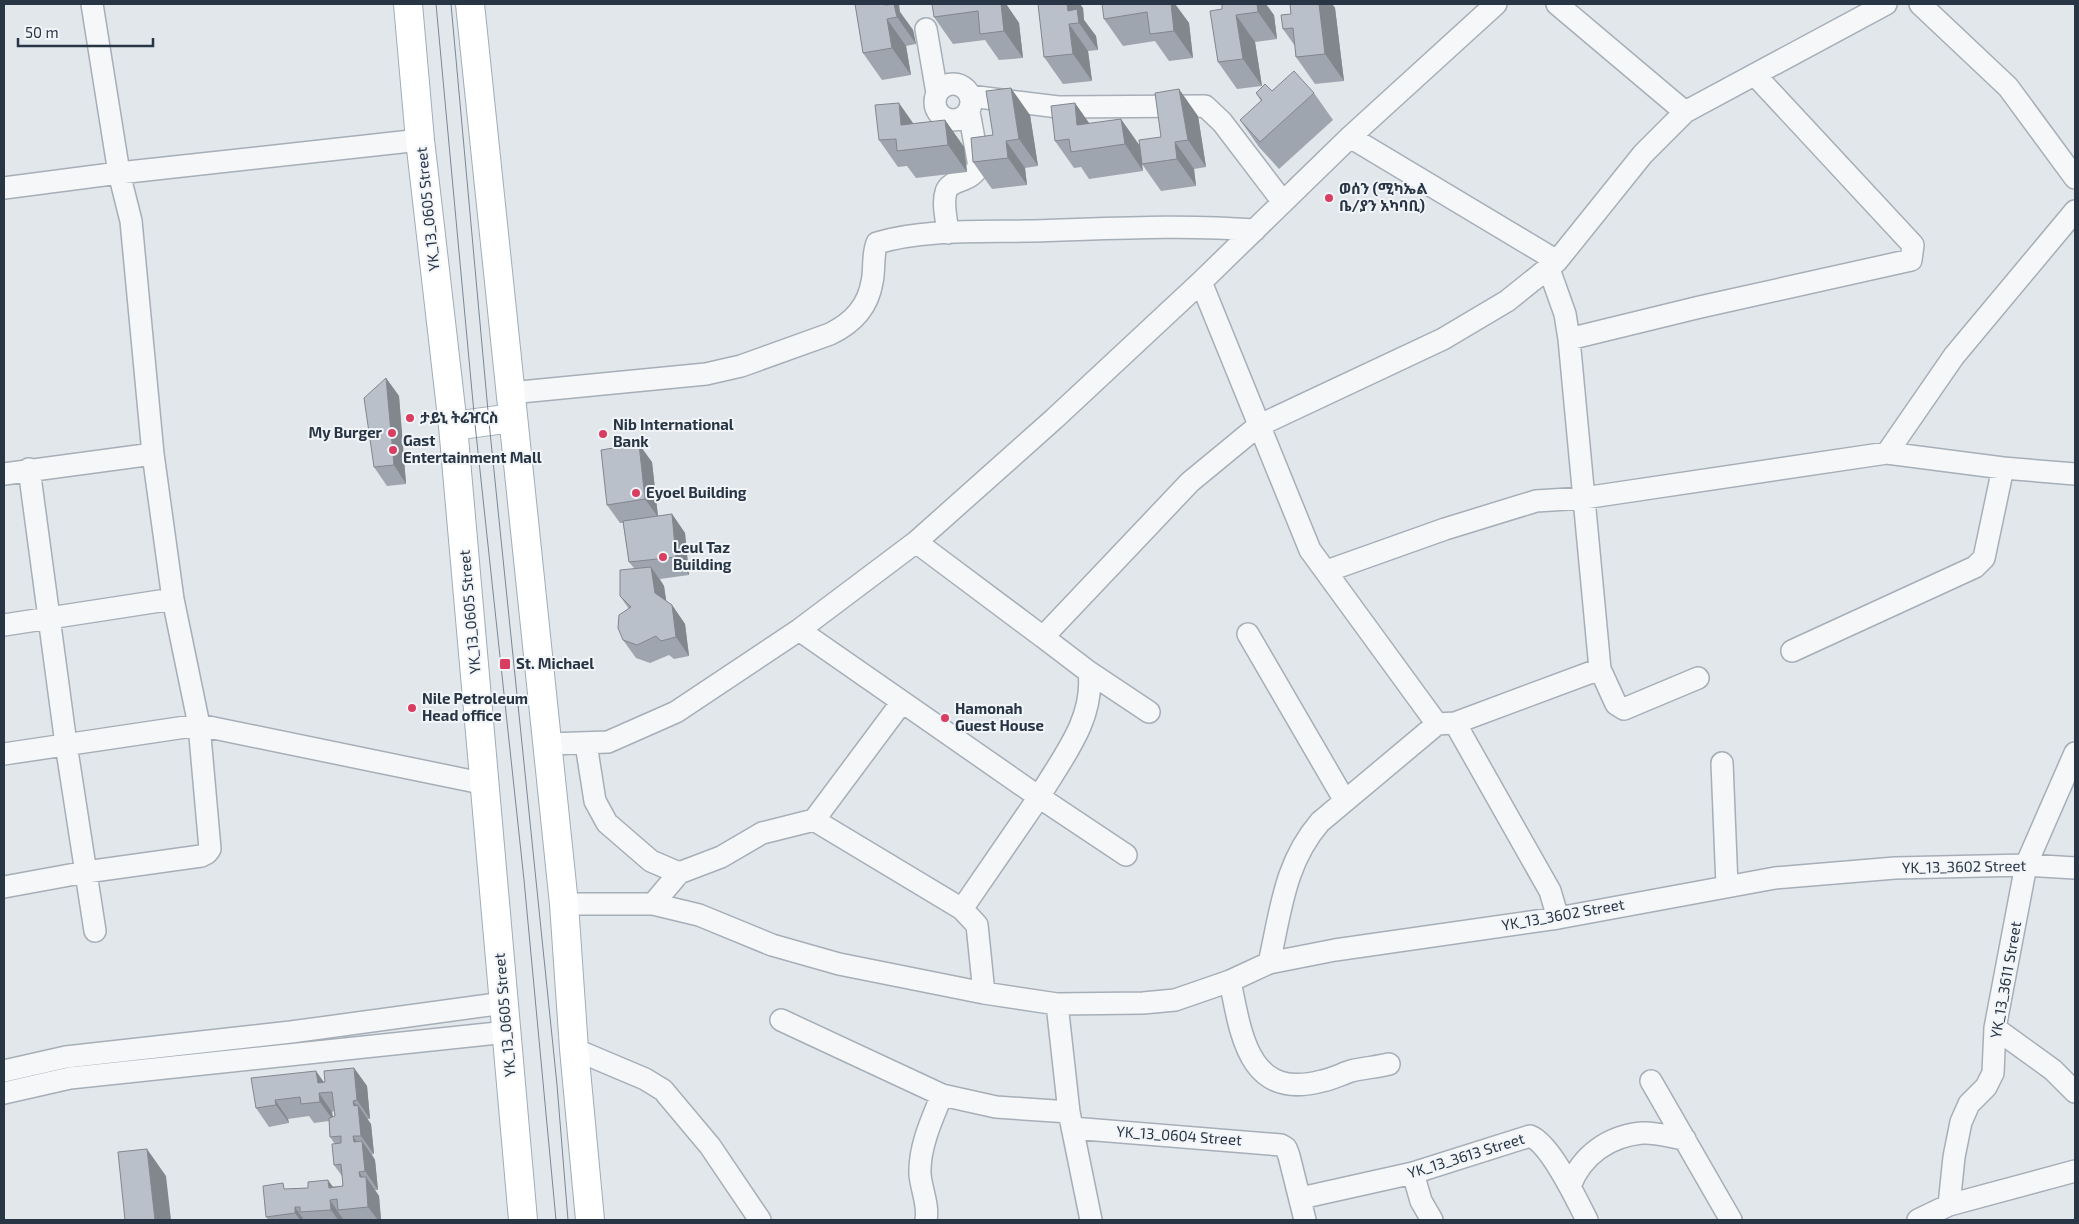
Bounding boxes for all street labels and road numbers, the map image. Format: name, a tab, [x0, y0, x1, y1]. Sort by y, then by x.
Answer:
street label: YK_13_0605 Street	[412, 146, 442, 272]
street label: YK_13_0605 Street	[455, 549, 483, 675]
street label: YK_13_3602 Street	[1902, 856, 2027, 876]
street label: YK_13_3602 Street	[1500, 894, 1626, 934]
street label: YK_13_3611 Street	[1986, 920, 2024, 1040]
street label: YK_13_0605 Street	[490, 952, 518, 1078]
street label: YK_13_0604 Street	[1116, 1122, 1243, 1148]
street label: YK_13_3613 Street	[1405, 1129, 1527, 1181]

